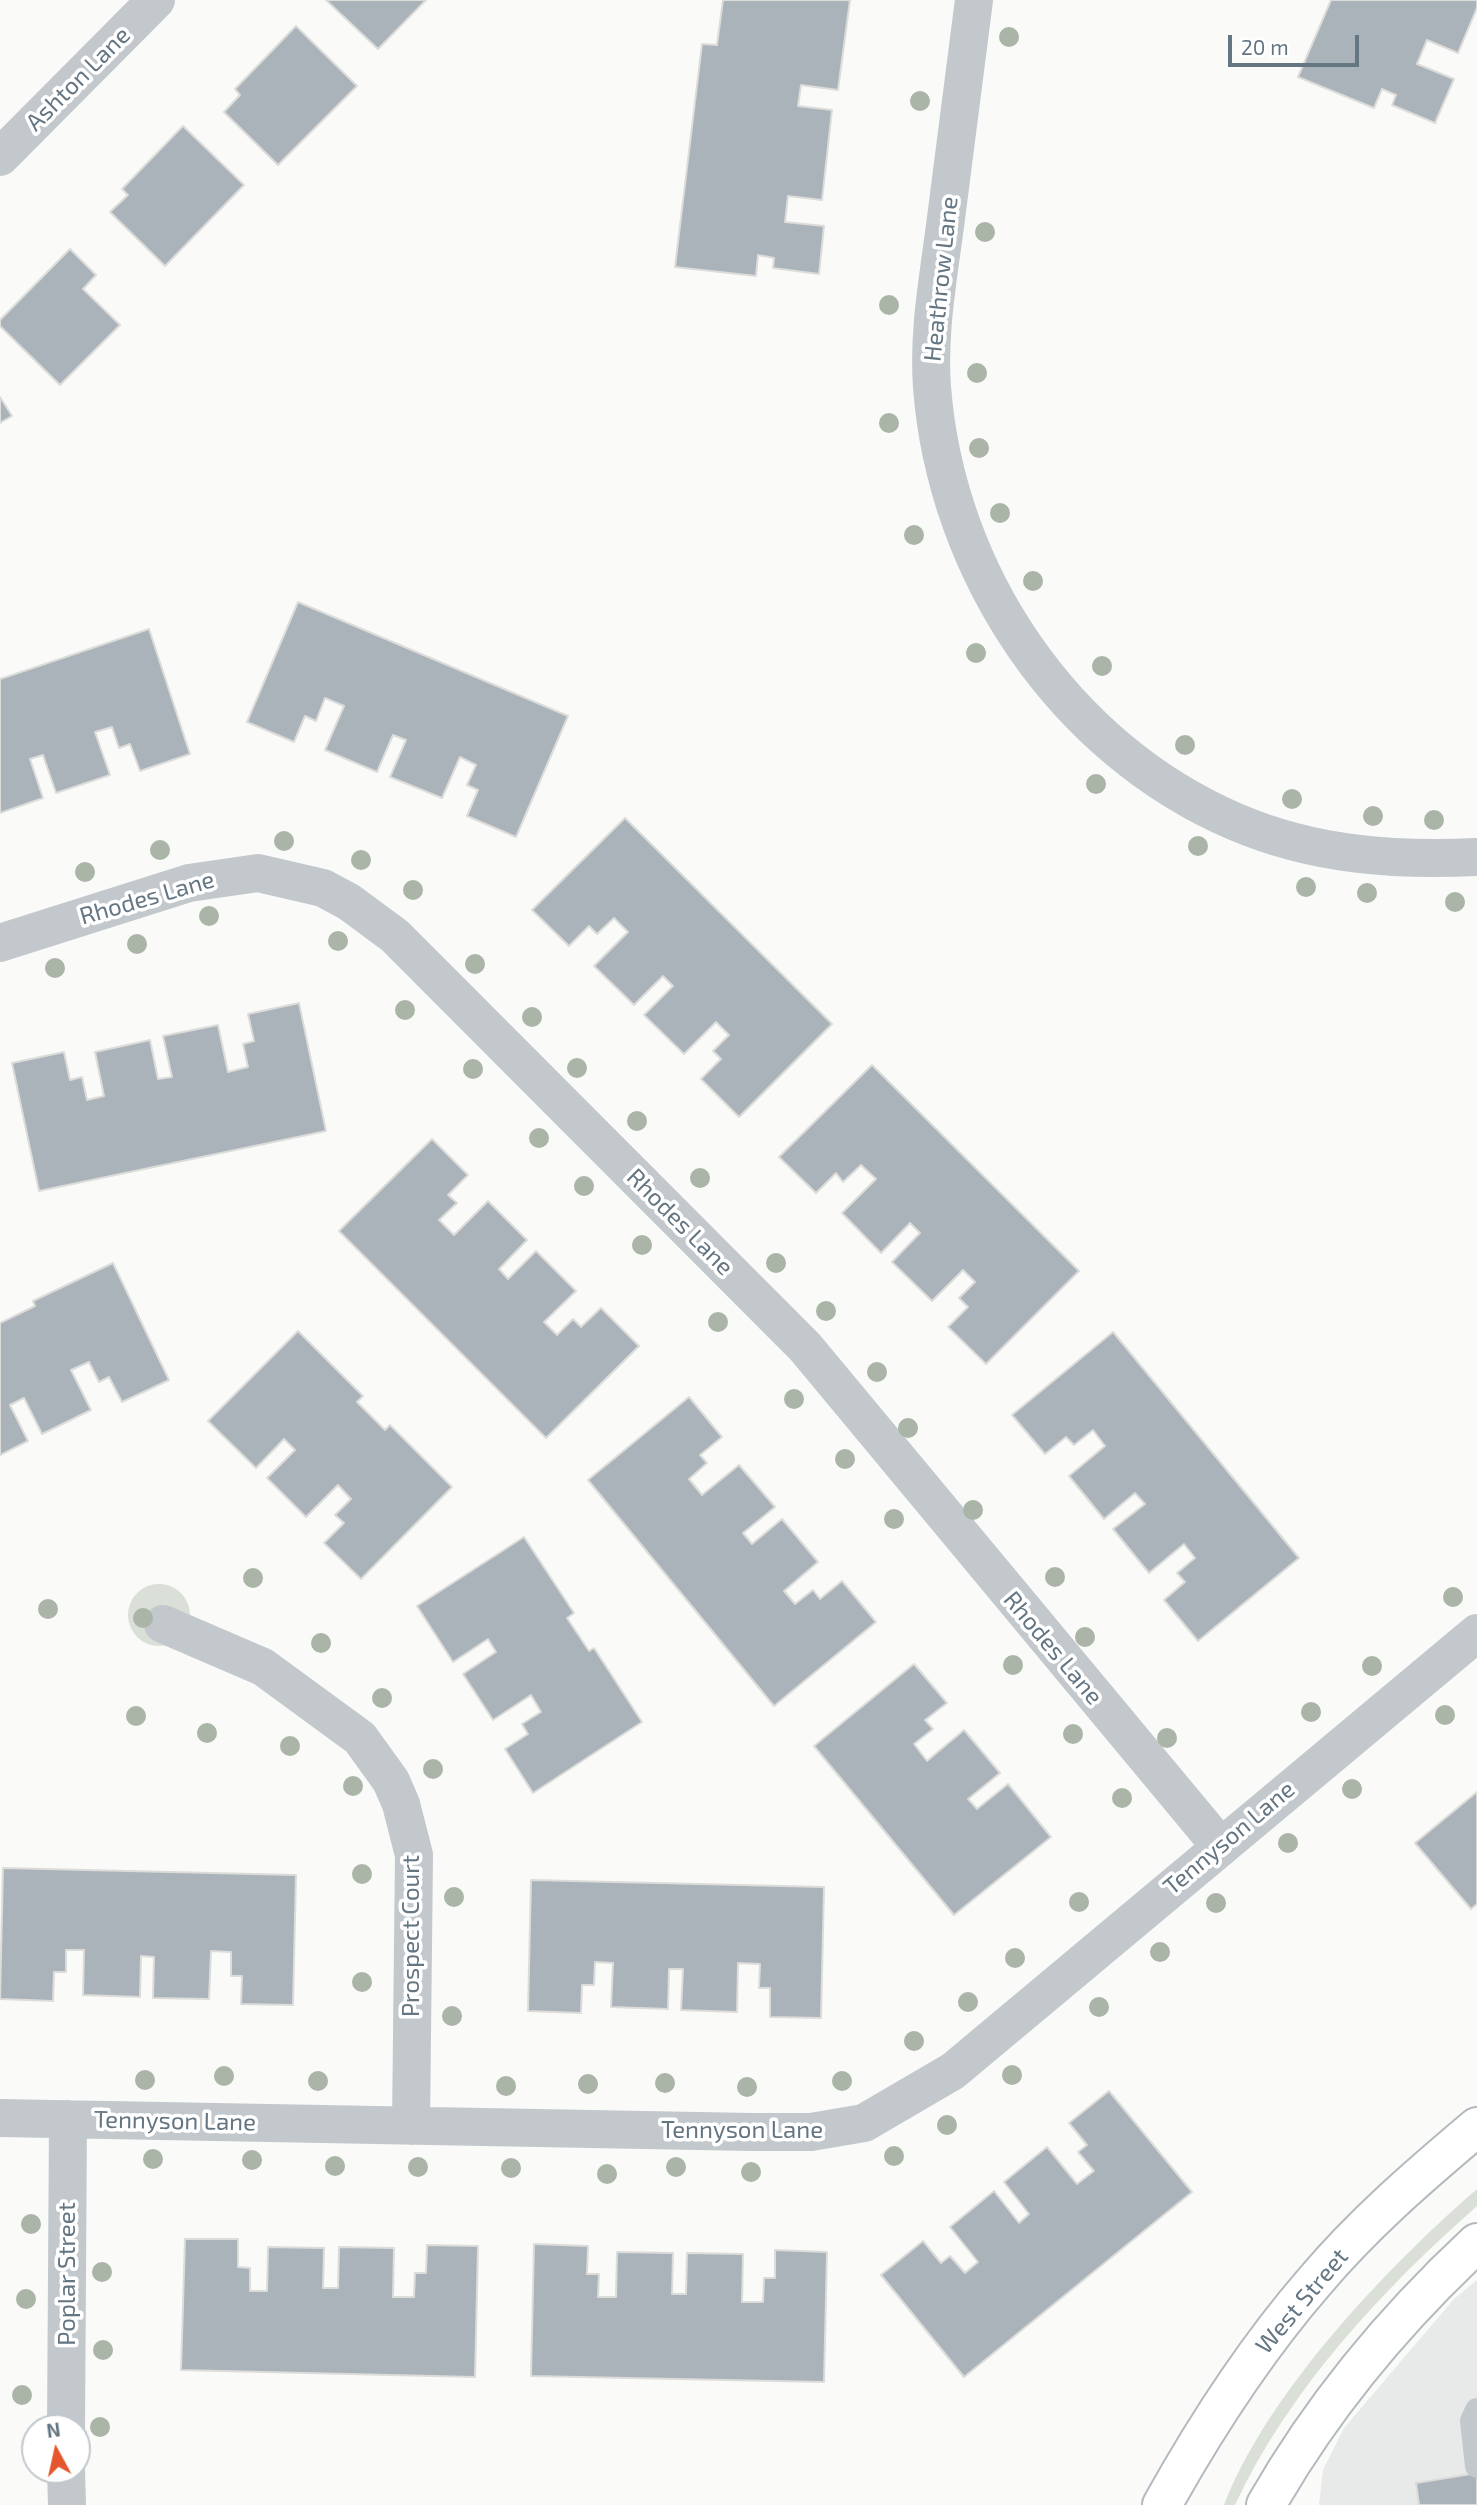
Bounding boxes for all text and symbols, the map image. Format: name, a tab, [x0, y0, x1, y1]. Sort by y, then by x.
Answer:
street label: Ashton Lane	[20, 21, 136, 137]
scale bar	[1232, 21, 1363, 65]
text: 20 m	[1241, 34, 1289, 59]
street label: Heathrow Lane	[918, 195, 964, 363]
street label: Rhodes Lane	[76, 865, 218, 931]
street label: Rhodes Lane	[621, 1163, 739, 1281]
street label: Rhodes Lane	[997, 1586, 1109, 1710]
street label: Tennyson Lane	[1158, 1775, 1300, 1901]
street label: Prospect Court	[397, 1855, 425, 2017]
street label: Tennyson Lane	[94, 2105, 256, 2137]
street label: Tennyson Lane	[661, 2116, 823, 2144]
street label: Poplar Street	[53, 2202, 81, 2346]
street label: West Street	[1250, 2242, 1354, 2360]
north arrow	[21, 2414, 91, 2484]
text: N	[45, 2417, 62, 2442]

